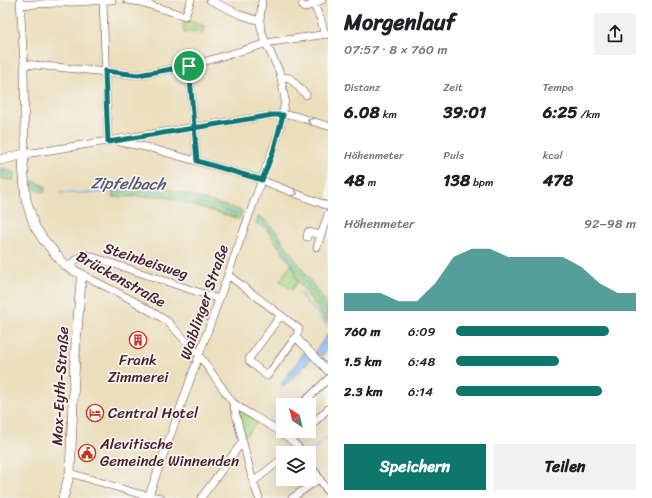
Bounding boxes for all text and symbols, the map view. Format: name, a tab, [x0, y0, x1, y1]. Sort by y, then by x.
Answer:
text: Morgenlauf	[344, 3, 455, 42]
button: share	[594, 13, 636, 55]
text: 07:57 · 8 × 760 m	[344, 38, 447, 61]
pin	[172, 49, 206, 83]
icon: arrive	[178, 55, 200, 77]
text: Distanz	[344, 78, 380, 97]
text: Zeit	[443, 78, 463, 97]
text: Tempo	[543, 78, 573, 97]
text: 6.08	[344, 97, 380, 127]
text: 39:01	[443, 97, 486, 127]
text: 6:25	[543, 97, 578, 127]
text: km	[380, 105, 397, 124]
text: /km	[578, 105, 600, 124]
one-way arrow	[307, 117, 314, 126]
text: Höhenmeter	[344, 146, 403, 165]
text: Puls	[443, 146, 464, 165]
text: kcal	[543, 146, 563, 165]
text: 48	[344, 165, 365, 195]
text: 138	[443, 165, 470, 195]
text: 478	[543, 165, 573, 195]
water label: Zipfelbach	[91, 168, 167, 199]
text: m	[365, 173, 376, 192]
text: bpm	[470, 173, 493, 192]
one-way arrow	[292, 188, 299, 196]
text: Höhenmeter	[344, 212, 414, 235]
text: 92–98 m	[584, 212, 636, 235]
street label: Steinbeisweg	[100, 235, 192, 287]
street label: Waiblinger Straße	[172, 241, 236, 363]
street label: Brückenstraße	[71, 244, 171, 314]
text: 760 m	[344, 320, 380, 343]
text: 6:09	[408, 320, 436, 343]
street label: Max-Eyth-Straße	[44, 326, 76, 446]
building icon: Frank Zimmerei	[128, 330, 148, 350]
place label: Frank Zimmerei	[108, 347, 169, 390]
text: 1.5 km	[344, 350, 382, 373]
text: 6:48	[408, 350, 435, 373]
text: 2.3 km	[344, 380, 383, 403]
text: 6:14	[408, 380, 433, 403]
north arrow	[276, 398, 316, 438]
map controls	[276, 398, 316, 486]
place label: Central Hotel	[108, 400, 199, 426]
hotel icon: Central Hotel	[85, 403, 105, 423]
place label: Alevitische Gemeinde Winnenden	[99, 431, 239, 474]
public building icon: Alevitische Gemeinde Winnenden	[77, 443, 97, 463]
button: Speichern	[344, 444, 486, 490]
button: Teilen	[494, 444, 636, 490]
button: layers	[276, 446, 316, 486]

